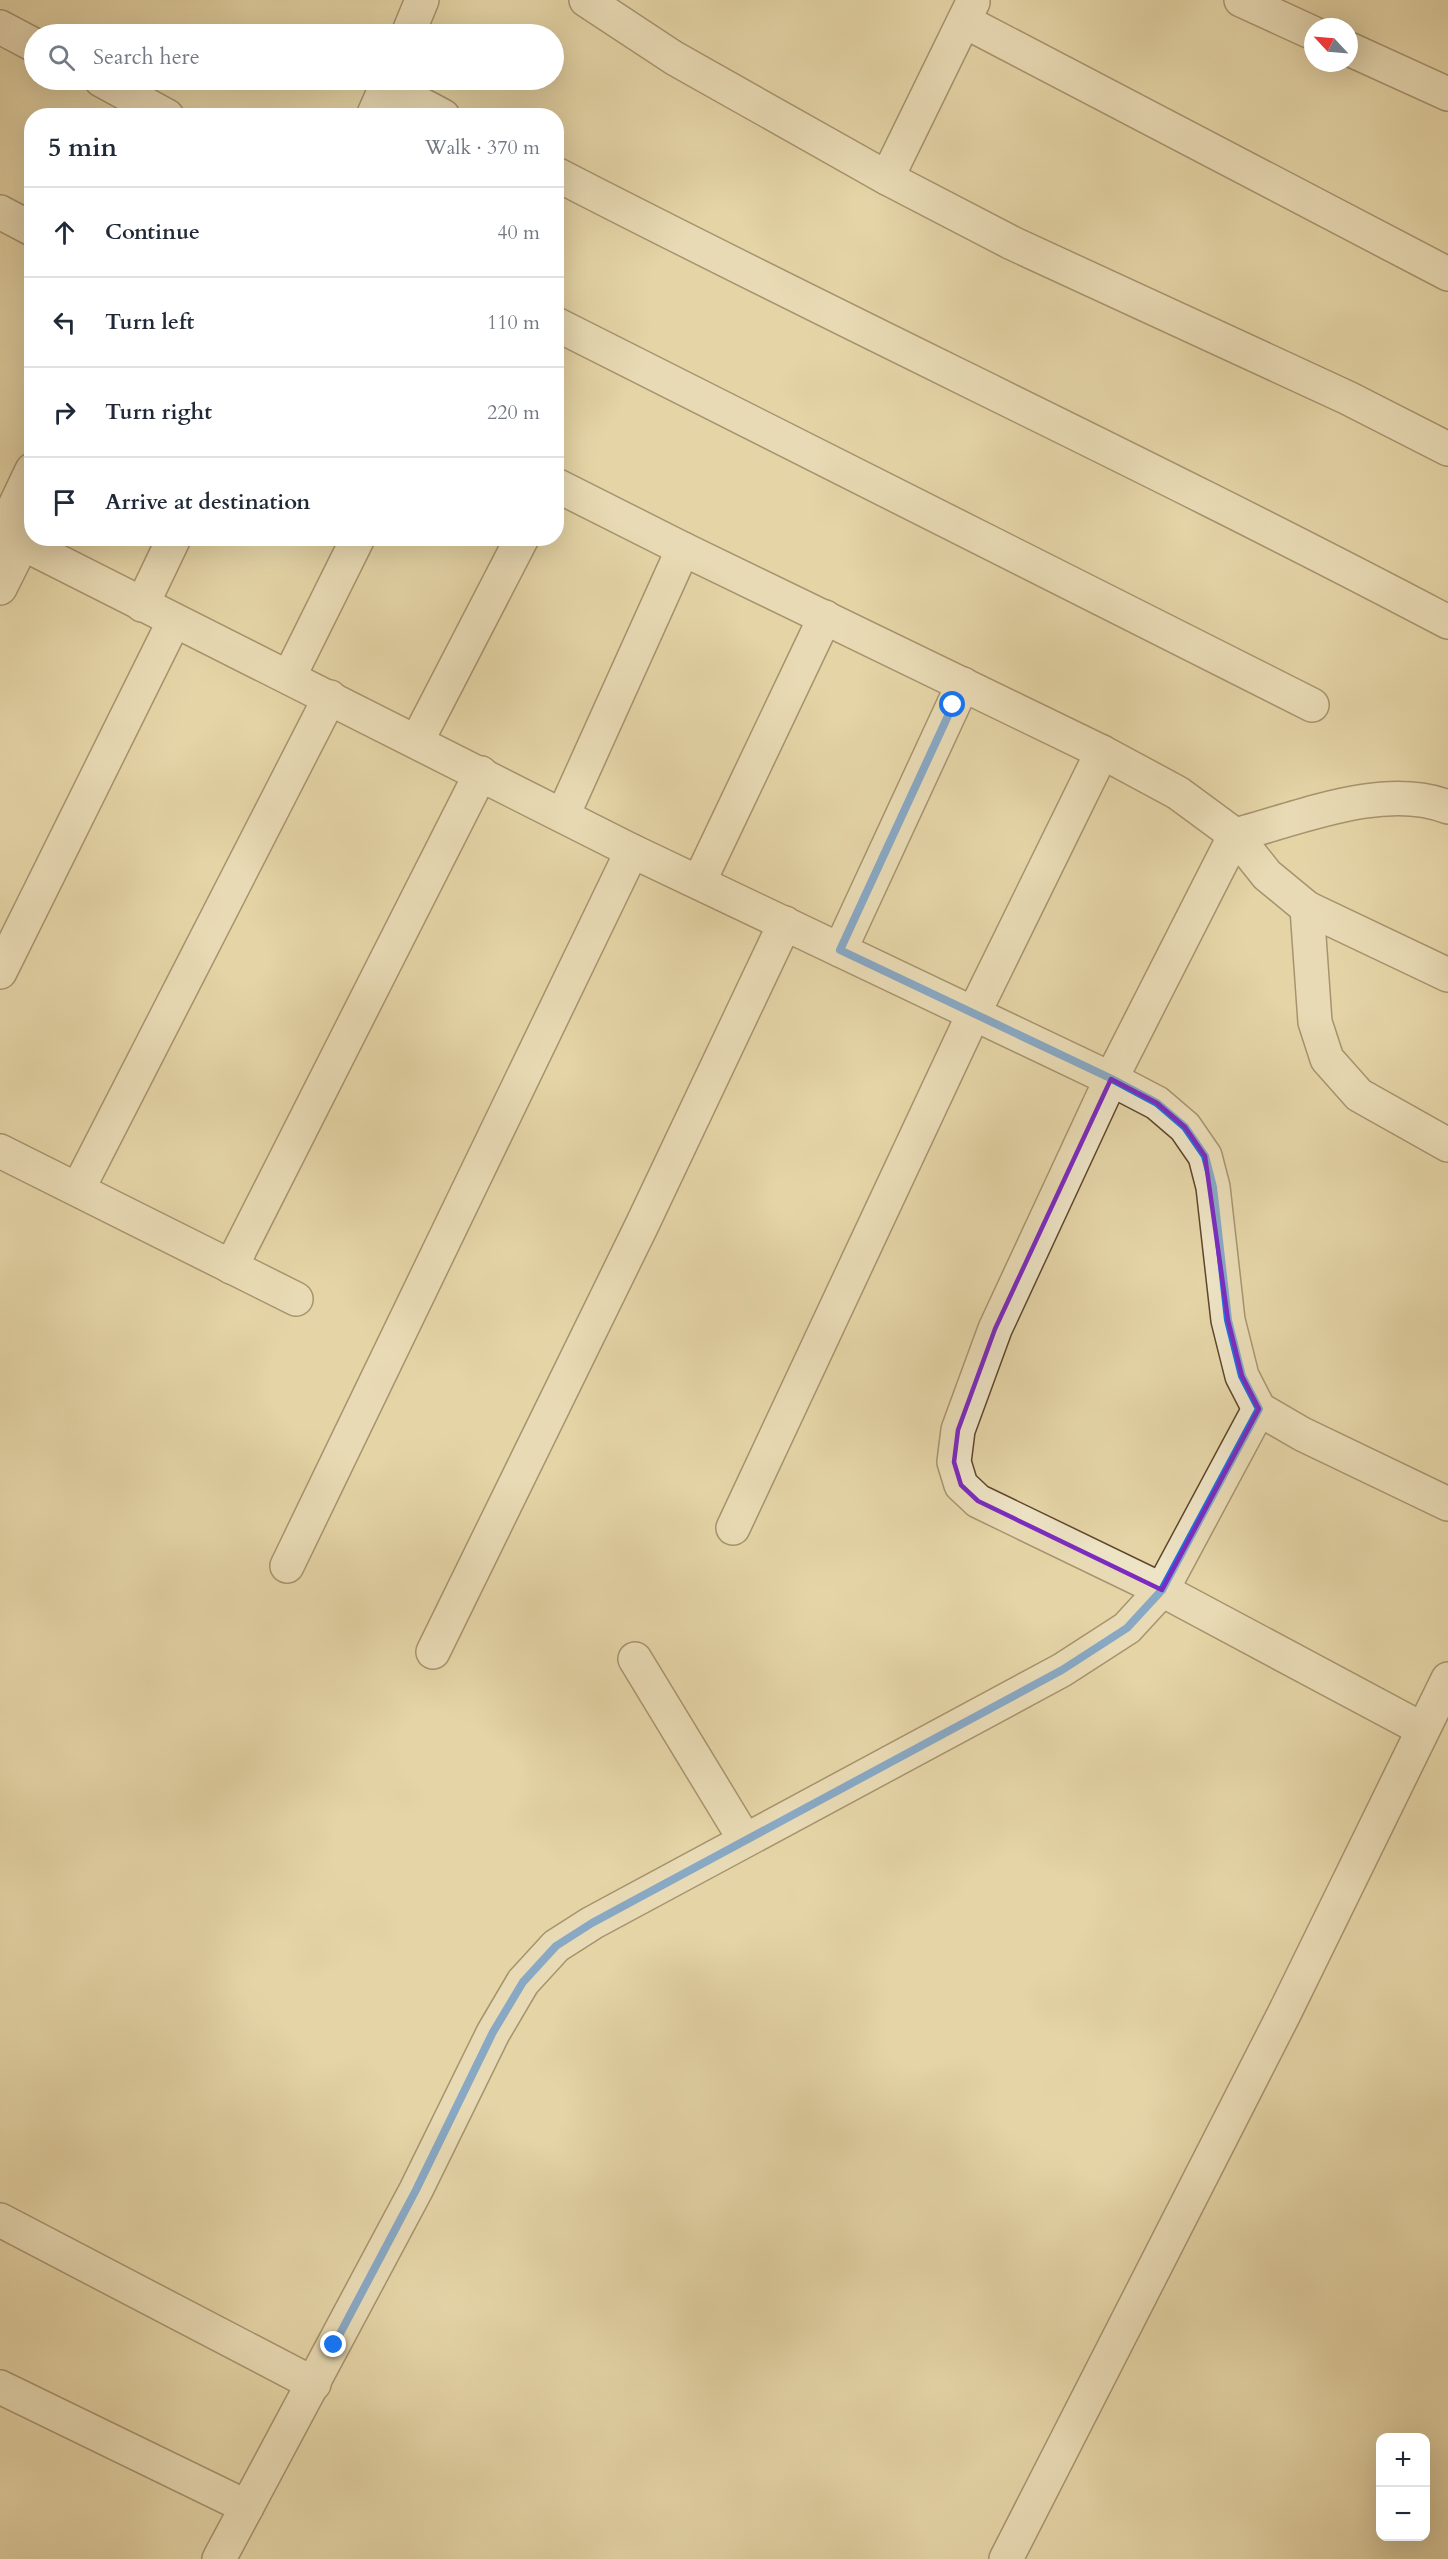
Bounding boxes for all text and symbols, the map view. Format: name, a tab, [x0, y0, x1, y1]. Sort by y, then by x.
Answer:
north arrow	[1304, 18, 1358, 72]
search box	[24, 24, 564, 90]
icon: search	[45, 41, 78, 74]
text: Search here	[93, 42, 200, 72]
text: 5 min	[48, 130, 117, 165]
text: Walk · 370 m	[425, 134, 540, 161]
icon: ahead	[48, 216, 81, 249]
text: Continue	[105, 217, 200, 247]
text: 40 m	[497, 219, 540, 246]
icon: left	[48, 306, 81, 339]
text: Turn left	[105, 307, 194, 337]
text: 110 m	[487, 309, 540, 336]
icon: right	[48, 396, 81, 429]
text: Turn right	[105, 397, 212, 427]
text: 220 m	[487, 399, 540, 426]
icon: arrive	[48, 486, 81, 519]
text: Arrive at destination	[105, 487, 310, 517]
route start	[939, 691, 965, 717]
route end	[320, 2331, 346, 2357]
map controls	[1376, 2433, 1430, 2541]
button: +	[1376, 2433, 1430, 2487]
button: −	[1376, 2487, 1430, 2541]

